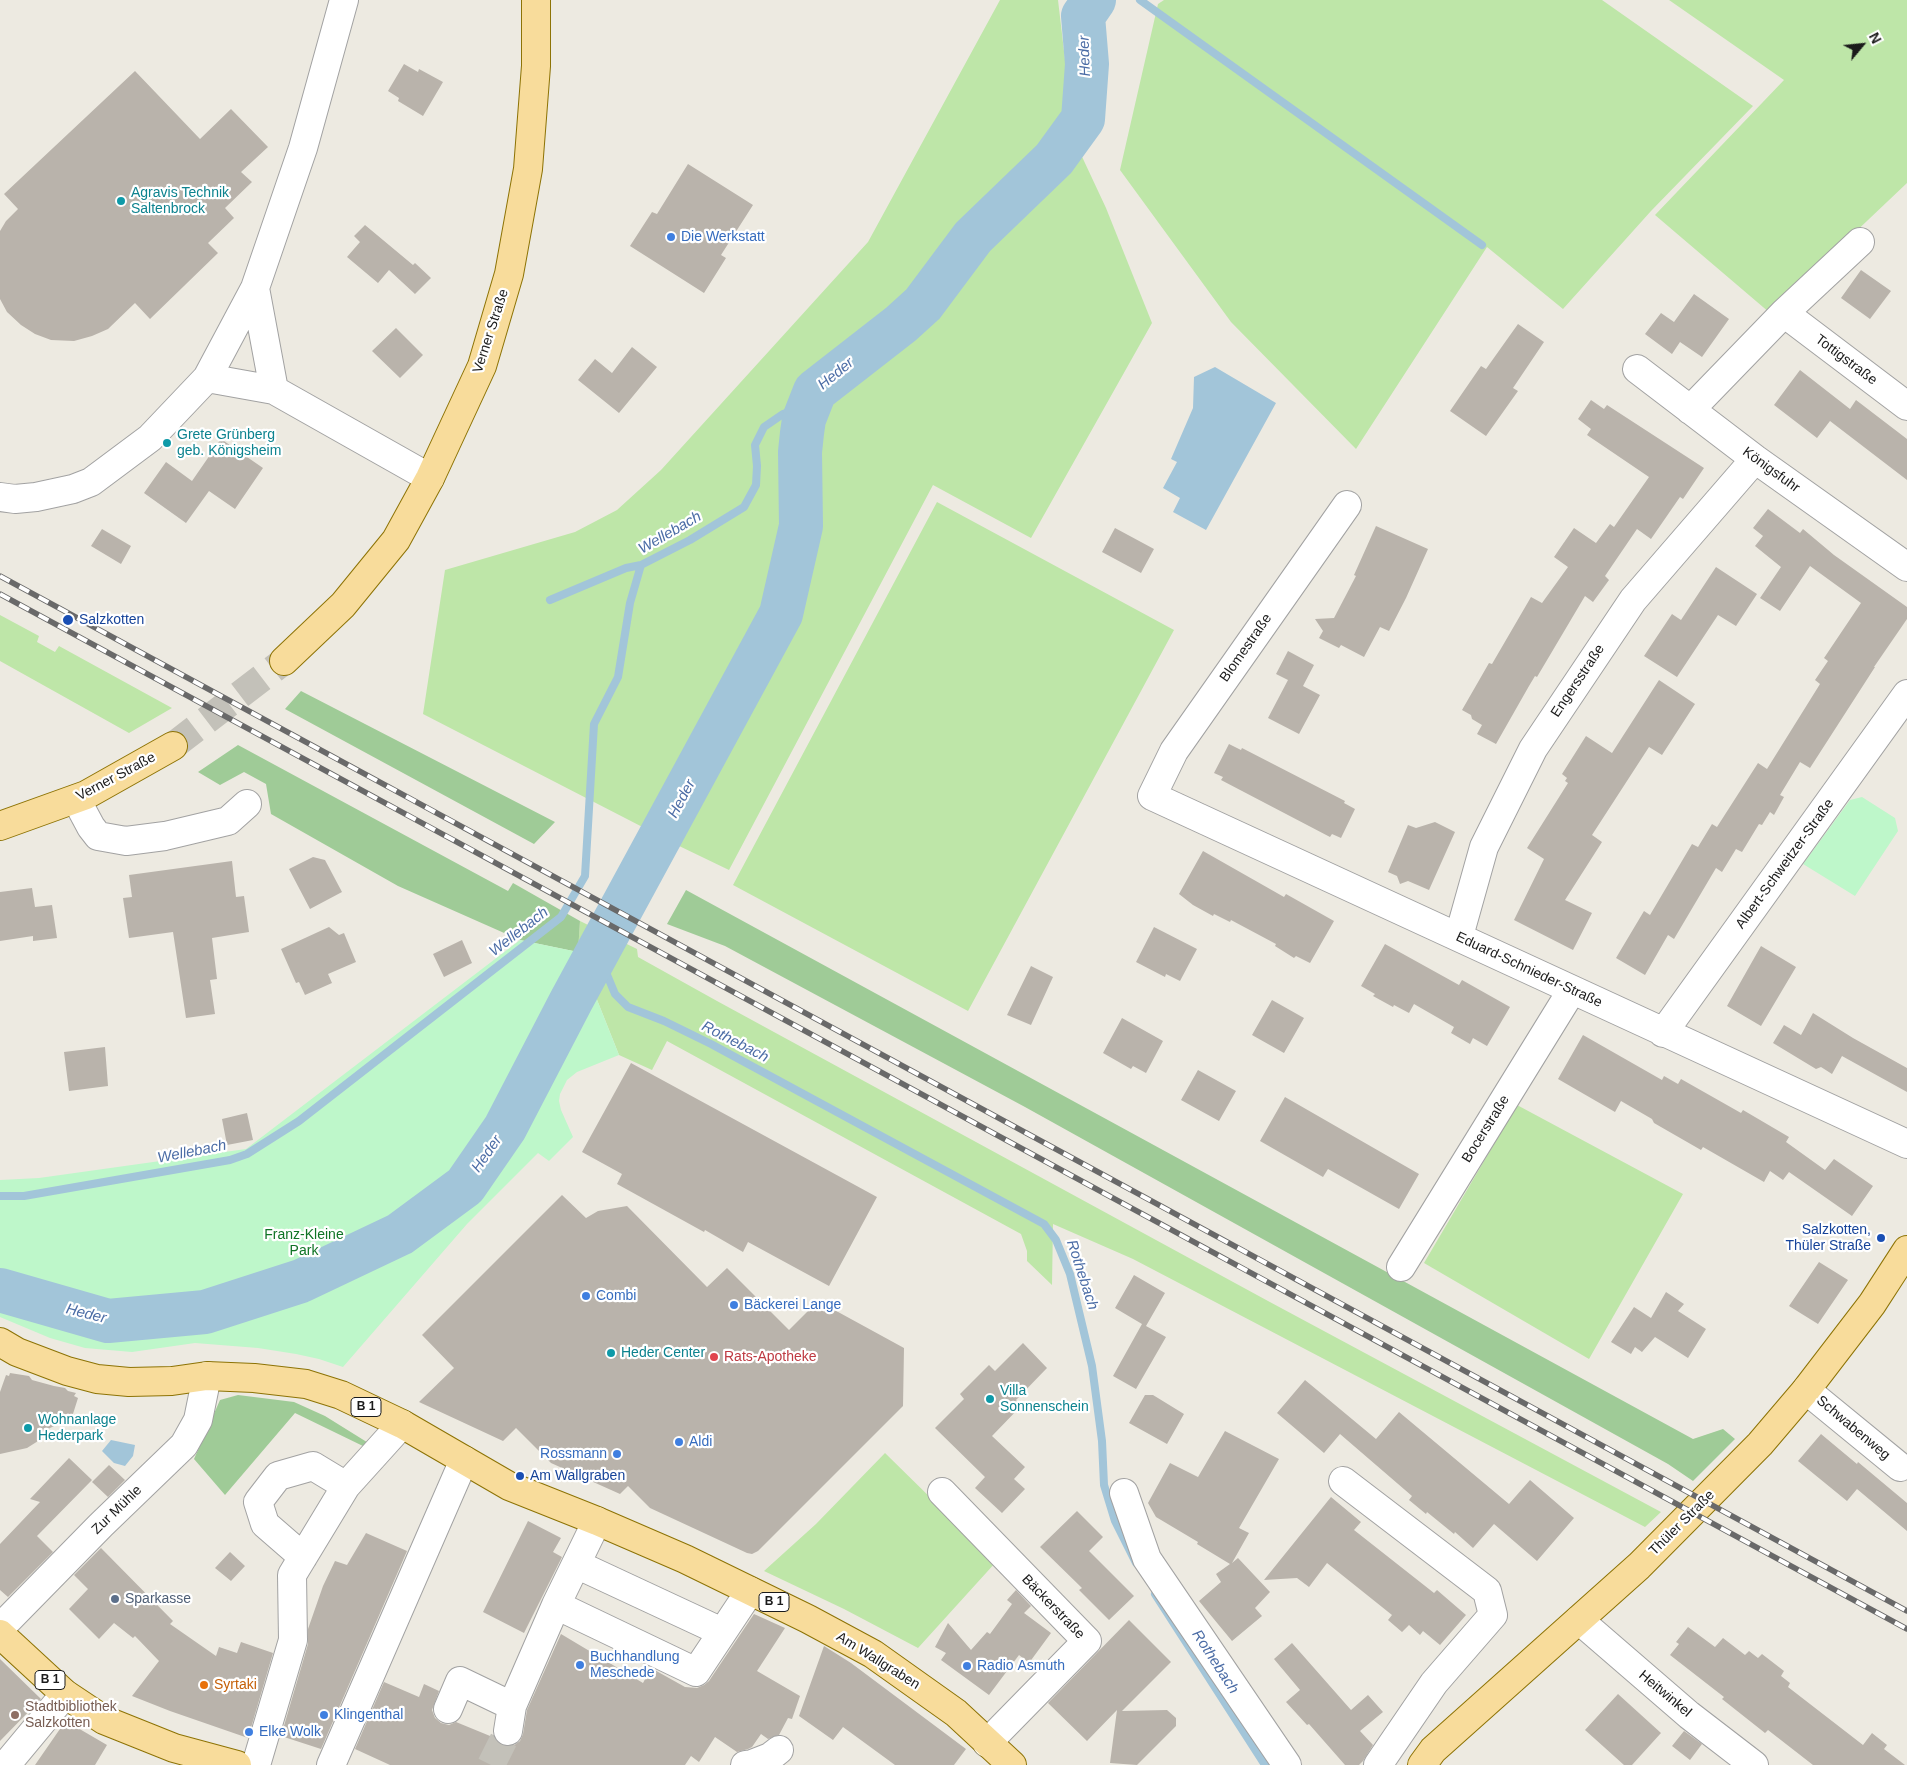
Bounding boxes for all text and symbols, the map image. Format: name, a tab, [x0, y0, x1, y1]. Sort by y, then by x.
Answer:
north arrow	[1837, 20, 1887, 70]
text: N	[1866, 30, 1885, 46]
water label: Heder	[1075, 35, 1095, 77]
place label: Agravis Technik Saltenbrock	[131, 185, 229, 218]
marker: Agravis Technik Saltenbrock	[115, 195, 127, 207]
place label: Die Werkstatt	[681, 229, 765, 245]
marker: Die Werkstatt	[665, 231, 677, 243]
street label: Verner Straße	[470, 287, 512, 375]
street label: Tottigstraße	[1812, 331, 1880, 389]
water label: Heder	[814, 354, 858, 394]
place label: Grete Grünberg geb. Königsheim	[177, 427, 281, 460]
marker: Grete Grünberg geb. Königsheim	[161, 437, 173, 449]
street label: Königsfuhr	[1739, 444, 1803, 496]
water label: Wellebach	[635, 508, 705, 558]
street label: Blomestraße	[1216, 611, 1276, 685]
place label: Salzkotten	[79, 612, 144, 628]
marker: Salzkotten	[61, 613, 75, 627]
street label: Engersstraße	[1548, 641, 1608, 721]
street label: Verner Straße	[74, 749, 158, 805]
water label: Heder	[664, 777, 700, 821]
street label: Albert-Schweitzer-Straße	[1732, 796, 1838, 932]
water label: Wellebach	[486, 903, 552, 961]
street label: Eduard-Schnieder-Straße	[1453, 929, 1605, 1011]
water label: Rothebach	[699, 1018, 771, 1066]
street label: Bocerstraße	[1459, 1092, 1513, 1166]
water label: Heder	[468, 1132, 506, 1176]
water label: Wellebach	[156, 1137, 228, 1167]
place label: Salzkotten, Thüler Straße	[1785, 1222, 1871, 1254]
park label: Franz-Kleine Park	[264, 1227, 344, 1260]
marker: Salzkotten, Thüler Straße	[1875, 1232, 1887, 1244]
water label: Rothebach	[1062, 1238, 1102, 1312]
place label: Combi	[596, 1288, 636, 1304]
marker: Combi	[580, 1290, 592, 1302]
place label: Bäckerei Lange	[744, 1297, 841, 1313]
marker: Bäckerei Lange	[728, 1299, 740, 1311]
water label: Heder	[64, 1300, 108, 1328]
place label: Heder Center	[621, 1345, 705, 1361]
marker: Heder Center	[605, 1347, 617, 1359]
place label: Rats-Apotheke	[724, 1349, 817, 1365]
marker: Rats-Apotheke	[708, 1351, 720, 1363]
place label: Villa Sonnenschein	[1000, 1383, 1089, 1415]
street label: Schwabenweg	[1813, 1392, 1893, 1464]
marker: Villa Sonnenschein	[984, 1393, 996, 1405]
road number: B 1	[351, 1398, 381, 1416]
place label: Wohnanlage Hederpark	[38, 1412, 116, 1444]
marker: Wohnanlage Hederpark	[22, 1422, 34, 1434]
place label: Aldi	[689, 1434, 712, 1450]
marker: Aldi	[673, 1436, 685, 1448]
place label: Rossmann	[540, 1446, 607, 1462]
marker: Rossmann	[611, 1448, 623, 1460]
place label: Am Wallgraben	[530, 1468, 625, 1484]
marker: Am Wallgraben	[514, 1470, 526, 1482]
street label: Zur Mühle	[88, 1482, 146, 1538]
street label: Thüler Straße	[1646, 1487, 1718, 1559]
street label: Bäckerstraße	[1018, 1571, 1088, 1643]
place label: Sparkasse	[125, 1591, 191, 1607]
road number: B 1	[759, 1592, 789, 1611]
marker: Sparkasse	[109, 1593, 121, 1605]
water label: Rothebach	[1188, 1627, 1242, 1697]
street label: Am Wallgraben	[833, 1629, 923, 1693]
place label: Buchhandlung Meschede	[590, 1649, 680, 1681]
place label: Radio Asmuth	[977, 1658, 1065, 1674]
marker: Buchhandlung Meschede	[574, 1659, 586, 1671]
marker: Radio Asmuth	[961, 1660, 973, 1672]
street label: Heitwinkel	[1635, 1667, 1695, 1721]
road number: B 1	[35, 1670, 65, 1690]
place label: Syrtaki	[214, 1677, 257, 1693]
marker: Syrtaki	[198, 1679, 210, 1691]
place label: Stadtbibliothek Salzkotten	[25, 1699, 117, 1731]
place label: Klingenthal	[334, 1707, 403, 1723]
marker: Stadtbibliothek Salzkotten	[9, 1709, 21, 1721]
marker: Klingenthal	[318, 1709, 330, 1721]
place label: Elke Wolk	[259, 1724, 321, 1740]
marker: Elke Wolk	[243, 1726, 255, 1738]

